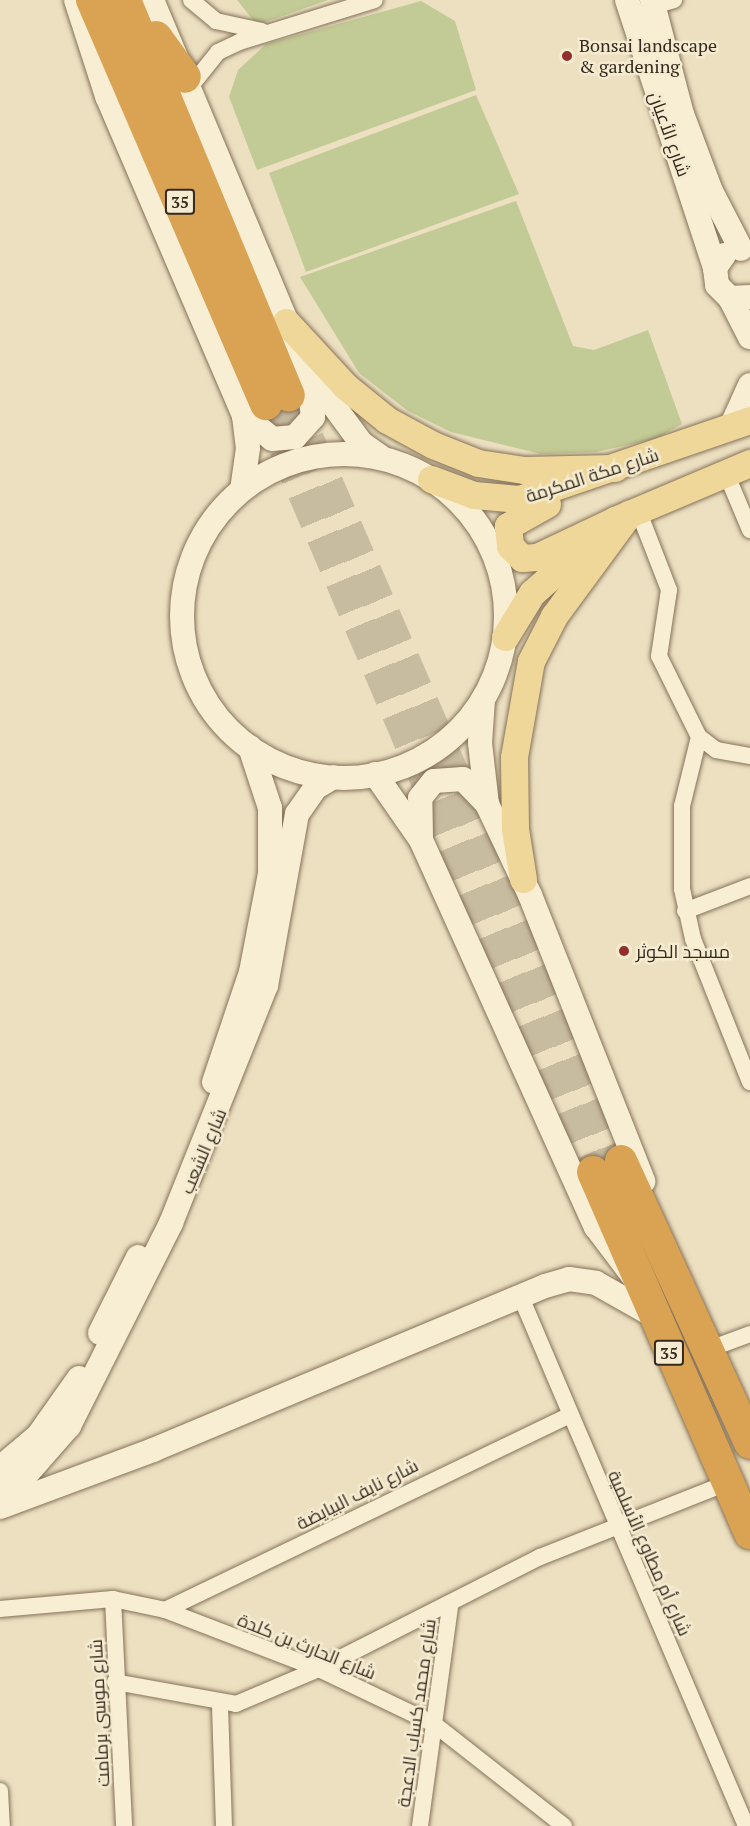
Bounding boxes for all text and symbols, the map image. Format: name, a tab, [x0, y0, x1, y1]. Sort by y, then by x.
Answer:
place label: Bonsai landscape & gardening	[579, 35, 717, 78]
marker: Bonsai landscape & gardening	[560, 49, 574, 63]
street label: شارع الأعيان	[645, 89, 695, 179]
road number: 35	[164, 189, 196, 215]
street label: شارع مكة المكرمة	[523, 443, 661, 507]
place label: مسجد الكوثر	[636, 940, 730, 962]
marker: مسجد الكوثر	[617, 944, 631, 958]
street label: شارع الشعب	[175, 1105, 231, 1197]
road number: 35	[652, 1340, 686, 1366]
street label: شارع نايف البيايضة	[292, 1454, 422, 1534]
street label: شارع أم مطاوع الأسلمية	[604, 1467, 696, 1639]
street label: شارع الحارث بن كلدة	[235, 1608, 379, 1684]
street label: شارع محمد كساب الدعجة	[392, 1618, 440, 1808]
street label: شارع موسى برمامت	[84, 1639, 114, 1787]

